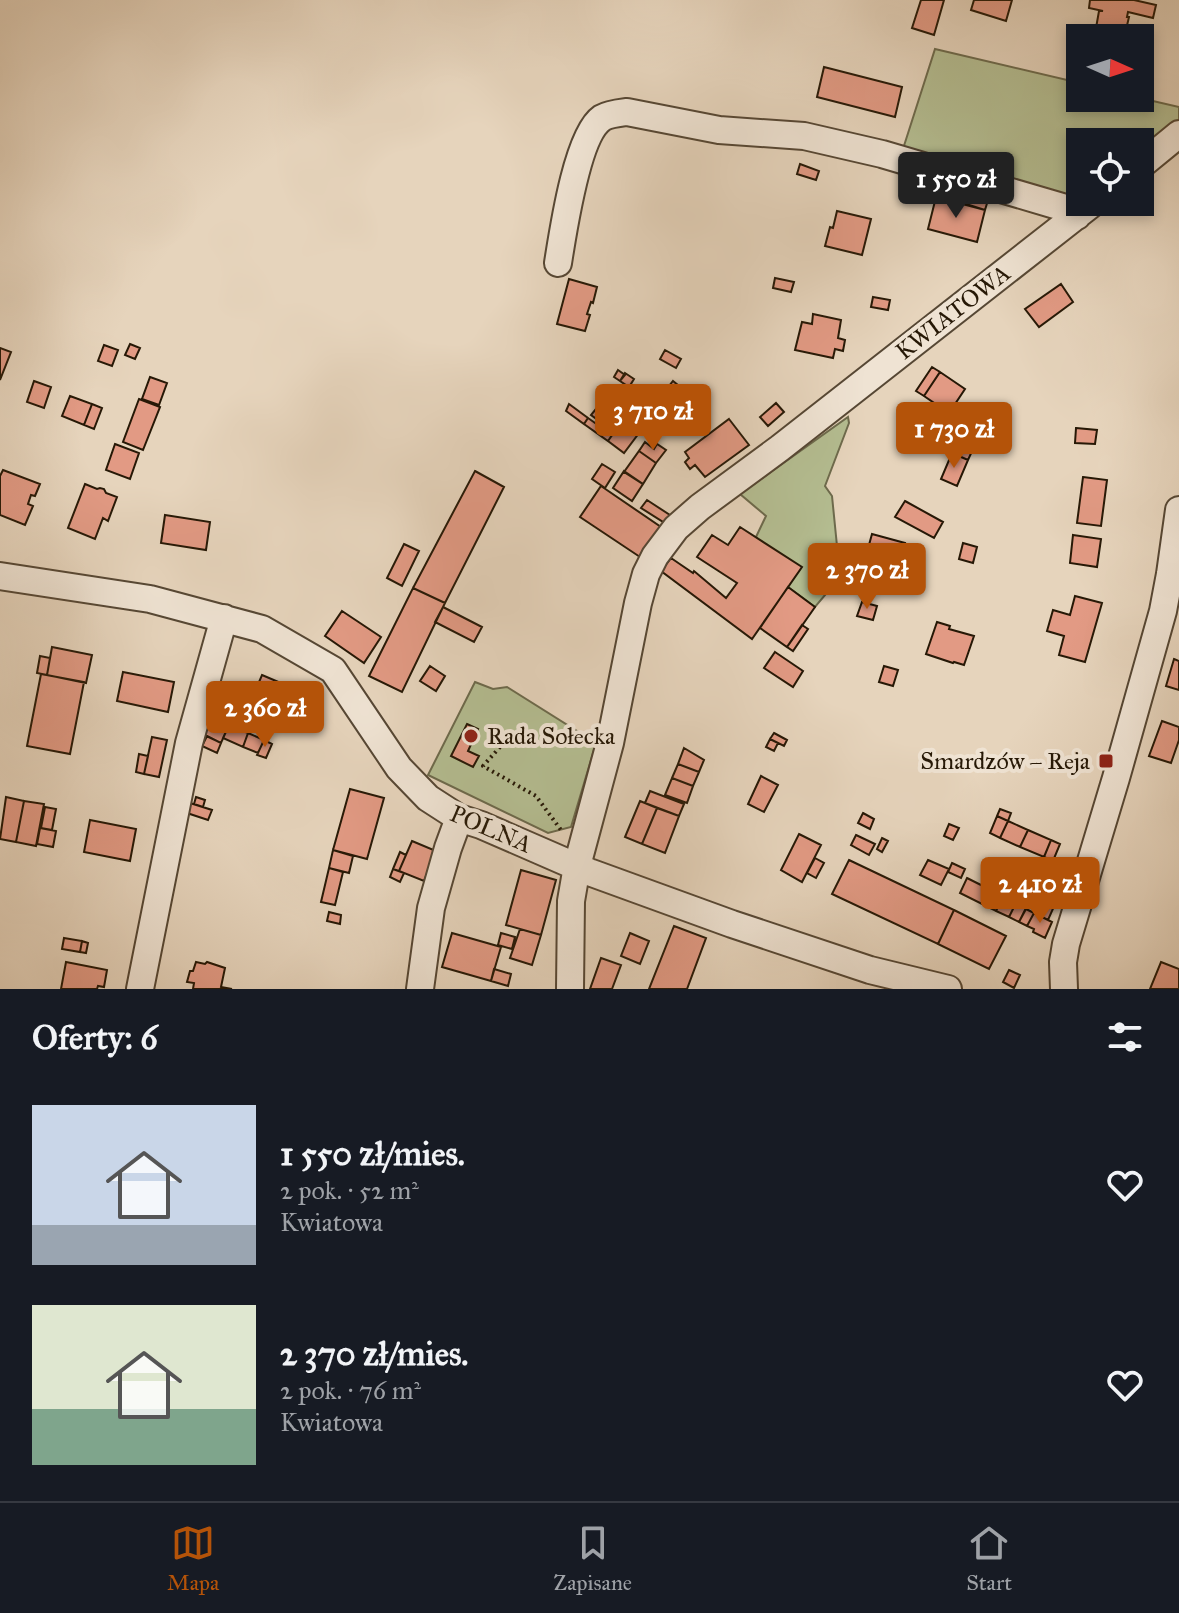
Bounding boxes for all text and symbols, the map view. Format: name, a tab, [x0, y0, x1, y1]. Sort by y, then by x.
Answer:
north arrow	[1066, 24, 1154, 112]
map controls	[1066, 24, 1154, 216]
button: locate	[1066, 128, 1154, 216]
pin: 1 550 zł	[873, 152, 1039, 220]
text: 1 550 zł	[916, 162, 996, 194]
street label: KWIATOWA	[890, 258, 1016, 366]
pin: 3 710 zł	[570, 384, 736, 452]
text: 3 710 zł	[613, 394, 693, 426]
pin: 1 730 zł	[871, 402, 1037, 470]
text: 1 730 zł	[914, 412, 994, 444]
pin: 2 370 zł	[784, 543, 950, 611]
text: 2 370 zł	[826, 553, 908, 585]
pin: 2 360 zł	[182, 681, 348, 749]
text: 2 360 zł	[224, 691, 306, 723]
place label: Rada Sołecka	[487, 721, 616, 751]
marker: Rada Sołecka	[462, 727, 480, 745]
place label: Smardzów – Reja	[920, 746, 1091, 776]
marker: Smardzów – Reja	[1097, 752, 1115, 770]
street label: POLNA	[446, 798, 536, 860]
pin: 2 410 zł	[957, 857, 1123, 925]
text: 2 410 zł	[999, 867, 1081, 899]
icon: filters	[1103, 1015, 1147, 1059]
text: Oferty: 6	[32, 1017, 158, 1058]
text: 1 550 zł/mies.	[280, 1133, 465, 1174]
icon: home	[96, 1137, 192, 1233]
icon: heart	[1103, 1163, 1147, 1207]
text: 2 pok. · 52 m²	[280, 1174, 419, 1206]
text: Kwiatowa	[280, 1206, 383, 1238]
text: 2 370 zł/mies.	[280, 1333, 468, 1374]
icon: home	[96, 1337, 192, 1433]
icon: heart	[1103, 1363, 1147, 1407]
text: 2 pok. · 76 m²	[280, 1374, 421, 1406]
text: Kwiatowa	[280, 1406, 383, 1438]
tab: Mapa	[167, 1521, 219, 1596]
tab: Zapisane	[554, 1521, 632, 1596]
tab: Start	[966, 1521, 1012, 1596]

